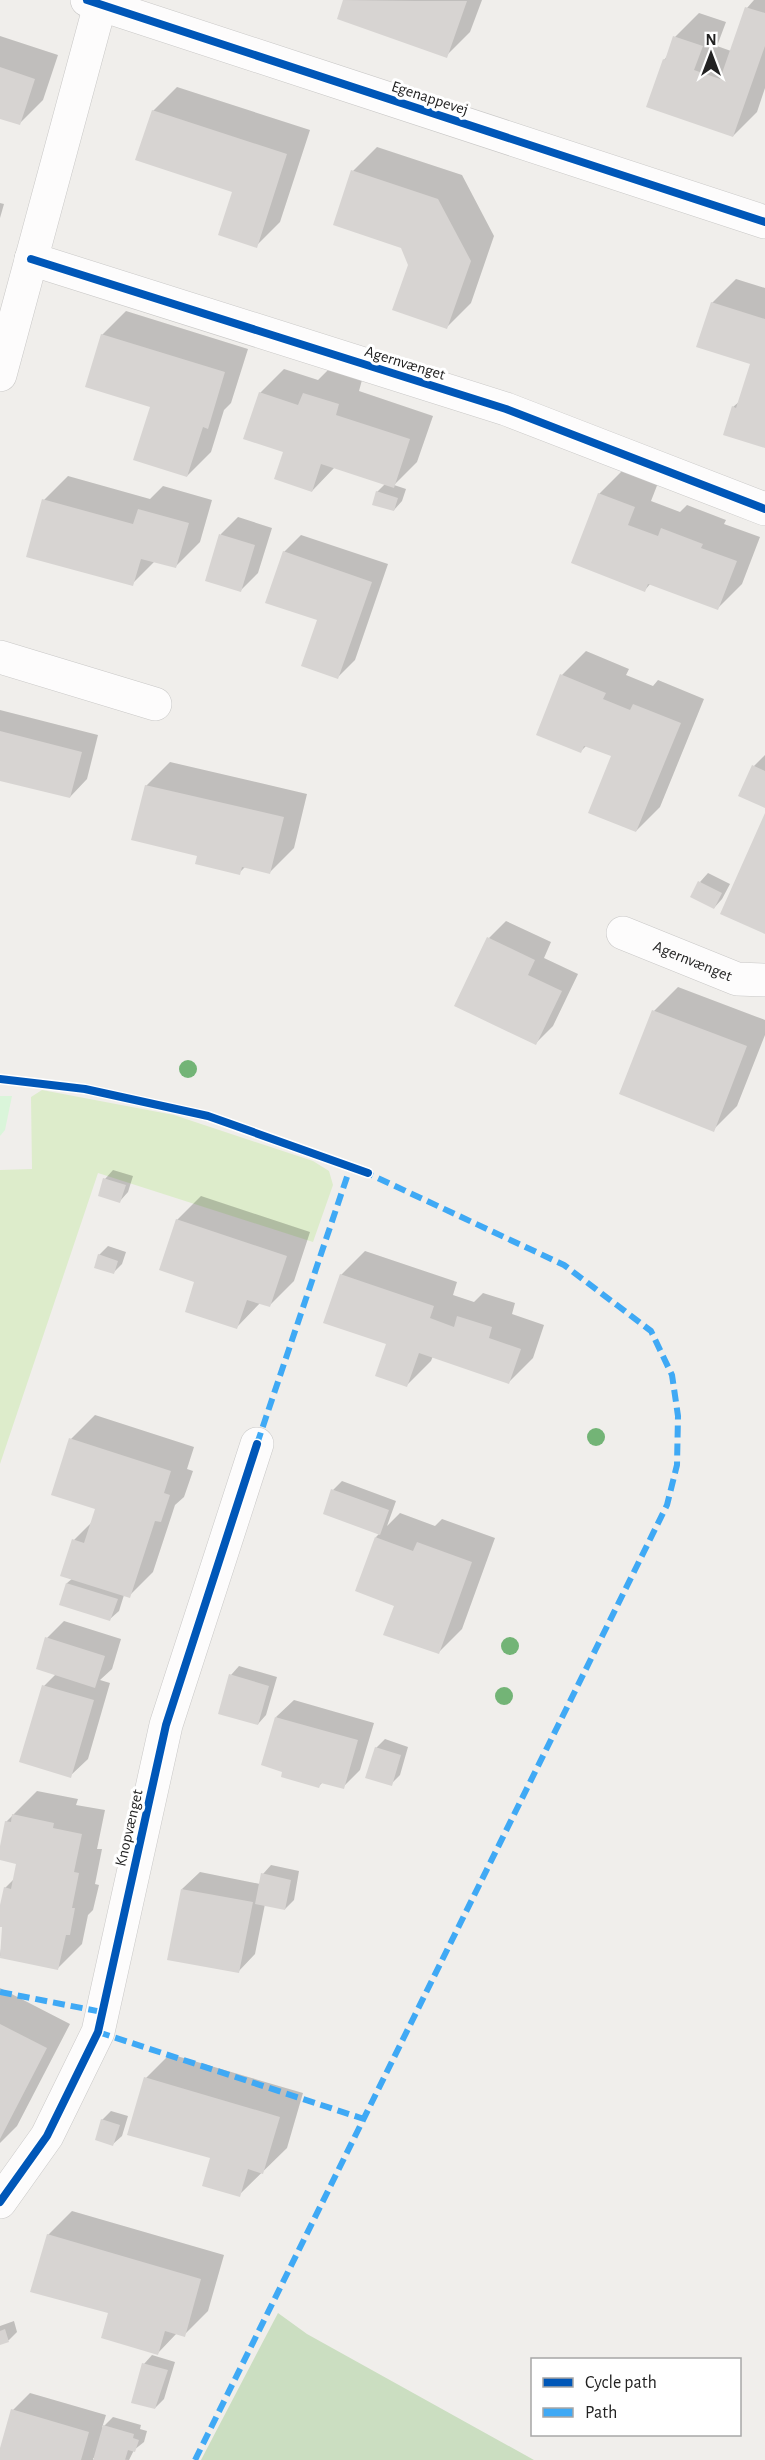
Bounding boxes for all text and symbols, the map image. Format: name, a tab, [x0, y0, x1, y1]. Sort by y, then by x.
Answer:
north arrow	[681, 24, 741, 84]
text: N	[705, 32, 717, 48]
street label: Egenappevej	[389, 78, 470, 119]
street label: Agernvænget	[363, 343, 447, 383]
street label: Agernvænget	[651, 938, 734, 984]
street label: Knopvænget	[112, 1788, 146, 1868]
legend	[531, 2358, 741, 2436]
text: Cycle path	[585, 2374, 657, 2392]
text: Path	[585, 2404, 617, 2422]

